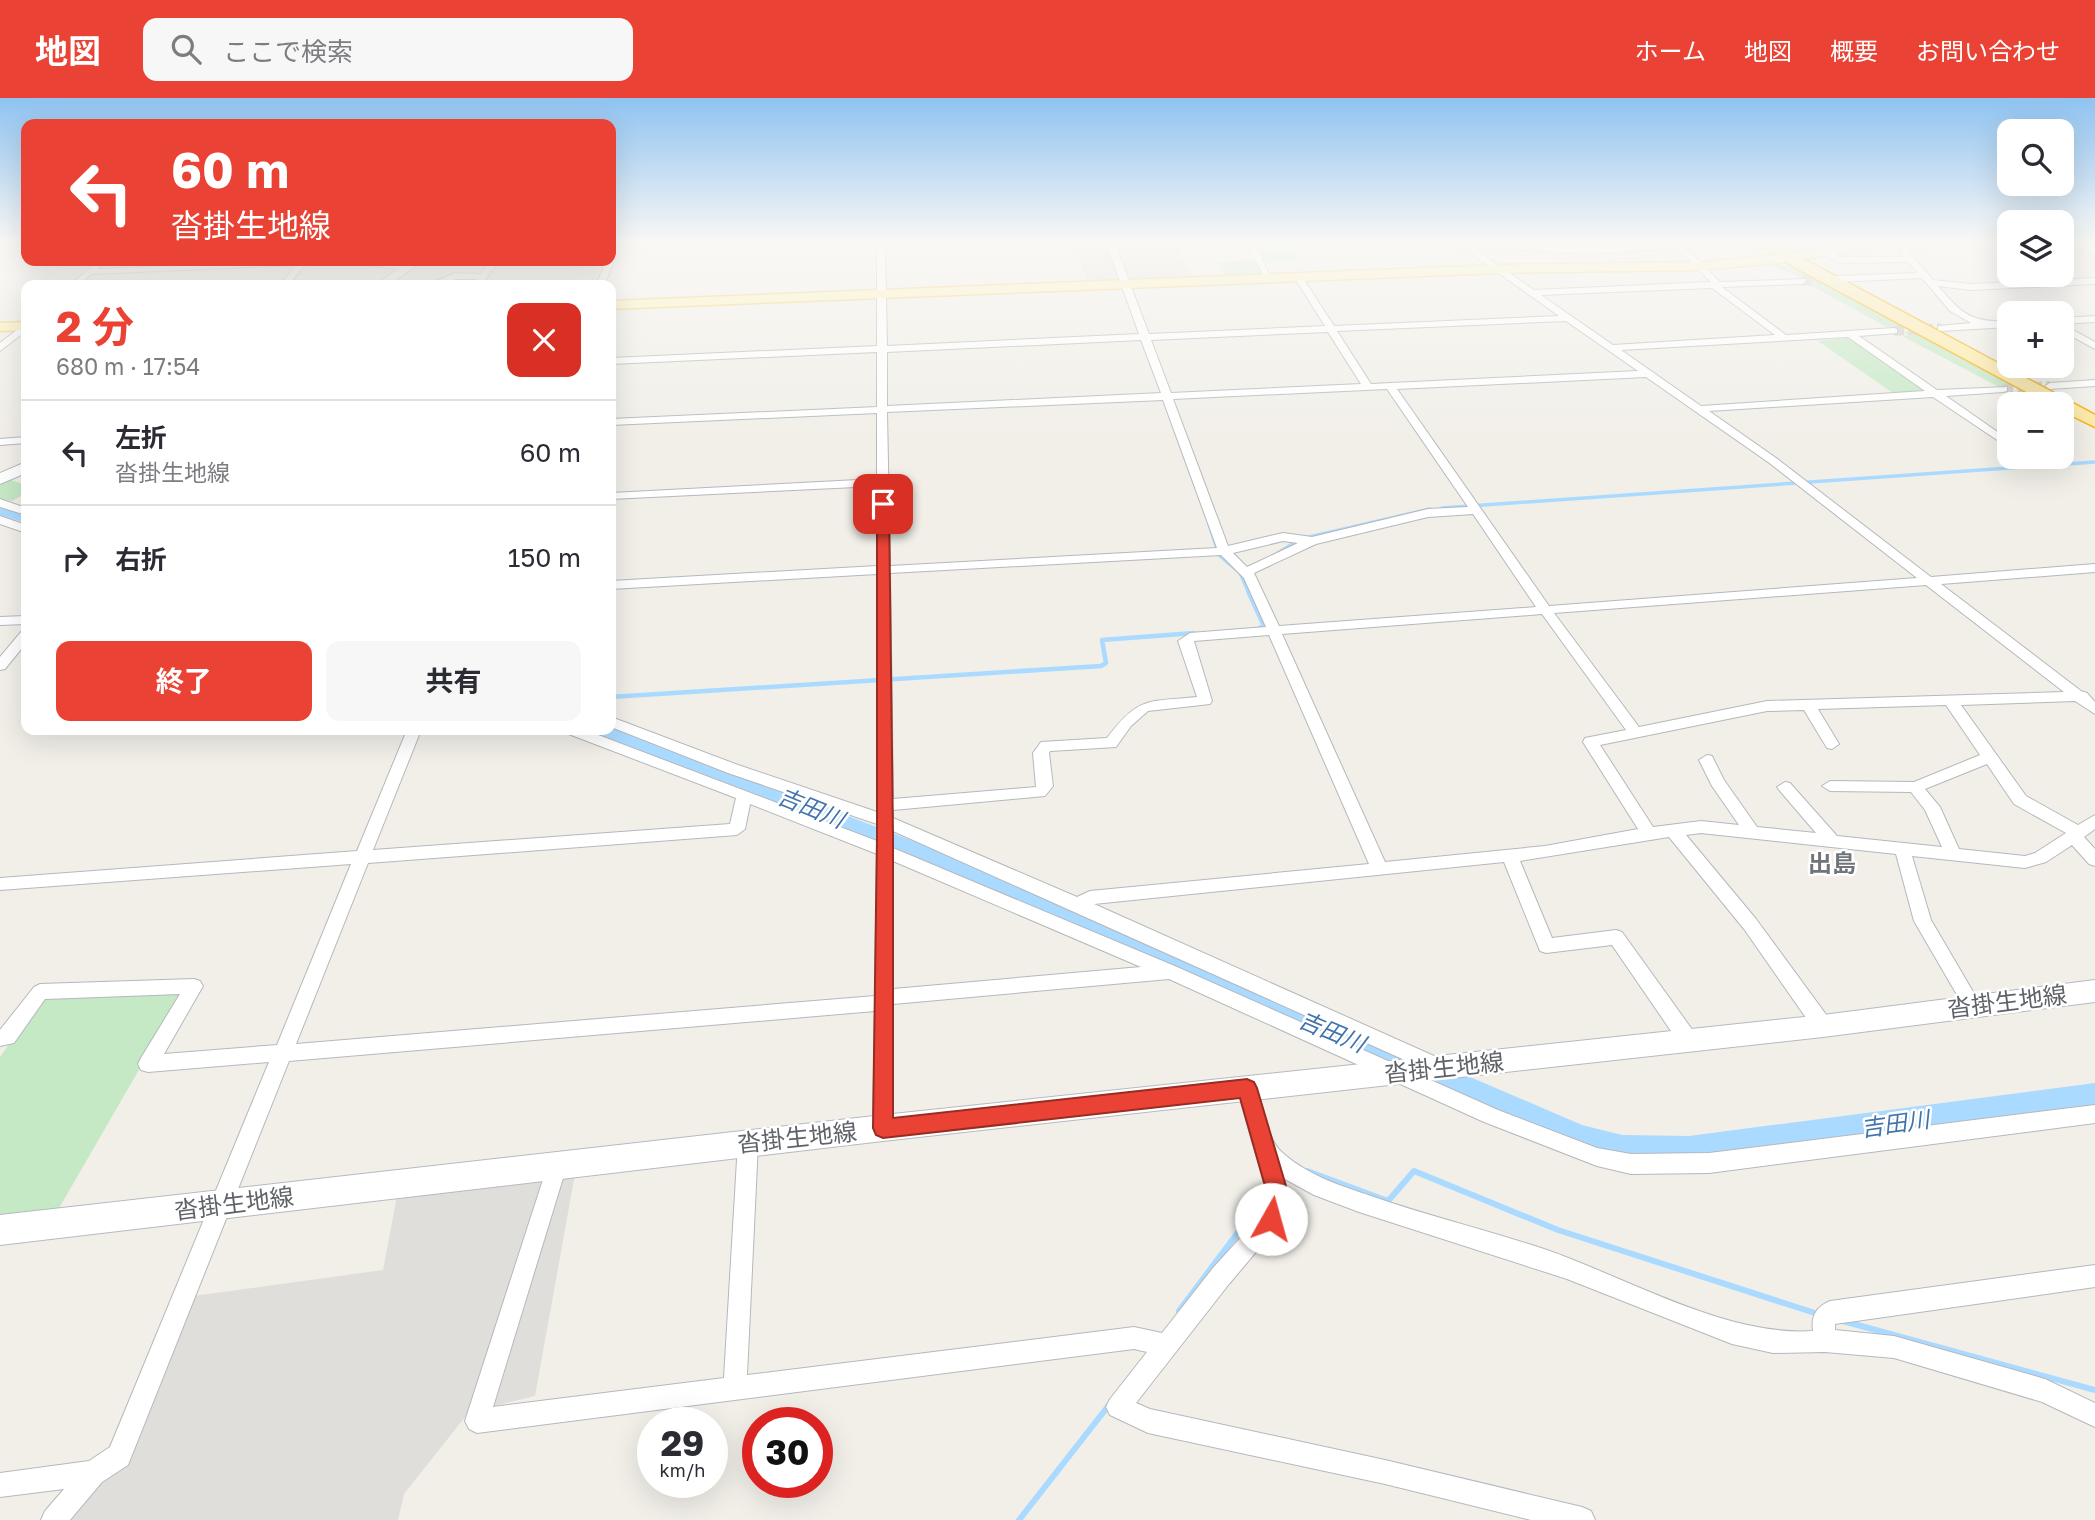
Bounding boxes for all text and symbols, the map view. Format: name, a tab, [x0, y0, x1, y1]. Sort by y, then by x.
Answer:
search box	[143, 18, 633, 81]
icon: search	[167, 30, 205, 68]
text: 地図	[35, 31, 101, 70]
text: ここで検索	[223, 36, 353, 67]
text: ホーム	[1635, 36, 1706, 65]
text: 地図	[1744, 36, 1792, 65]
text: 概要	[1830, 36, 1878, 65]
text: お問い合わせ	[1916, 36, 2060, 65]
map controls	[1997, 119, 2074, 469]
button: search	[1997, 119, 2074, 196]
text: 60 m	[171, 140, 289, 199]
icon: left	[56, 147, 147, 238]
text: 沓掛生地線	[171, 206, 331, 244]
button: layers	[1997, 210, 2074, 287]
text: 2 分	[56, 301, 134, 351]
button: +	[1997, 301, 2074, 378]
button: close	[507, 303, 581, 377]
text: 680 m · 17:54	[56, 352, 200, 380]
button: −	[1997, 392, 2074, 469]
text: 左折	[115, 422, 167, 453]
icon: left	[56, 434, 94, 472]
text: 60 m	[520, 437, 581, 468]
text: 沓掛生地線	[115, 458, 230, 486]
pin	[853, 474, 913, 534]
icon: arrive	[864, 485, 902, 523]
icon: right	[56, 539, 94, 577]
text: 150 m	[508, 542, 581, 573]
text: 右折	[115, 544, 167, 575]
button: 終了	[56, 641, 312, 721]
button: 共有	[326, 641, 581, 721]
water label: 吉田川	[774, 781, 851, 834]
district label: 出島	[1808, 848, 1856, 877]
street label: 沓掛生地線	[1945, 979, 2068, 1022]
water label: 吉田川	[1295, 1005, 1372, 1059]
street label: 沓掛生地線	[1383, 1046, 1505, 1087]
water label: 吉田川	[1859, 1104, 1934, 1142]
street label: 沓掛生地線	[736, 1116, 858, 1157]
street label: 沓掛生地線	[172, 1181, 295, 1224]
position arrow	[1234, 1182, 1308, 1256]
speed limit sign: 30	[742, 1407, 833, 1498]
text: 29	[661, 1422, 704, 1464]
text: km/h	[660, 1459, 705, 1481]

